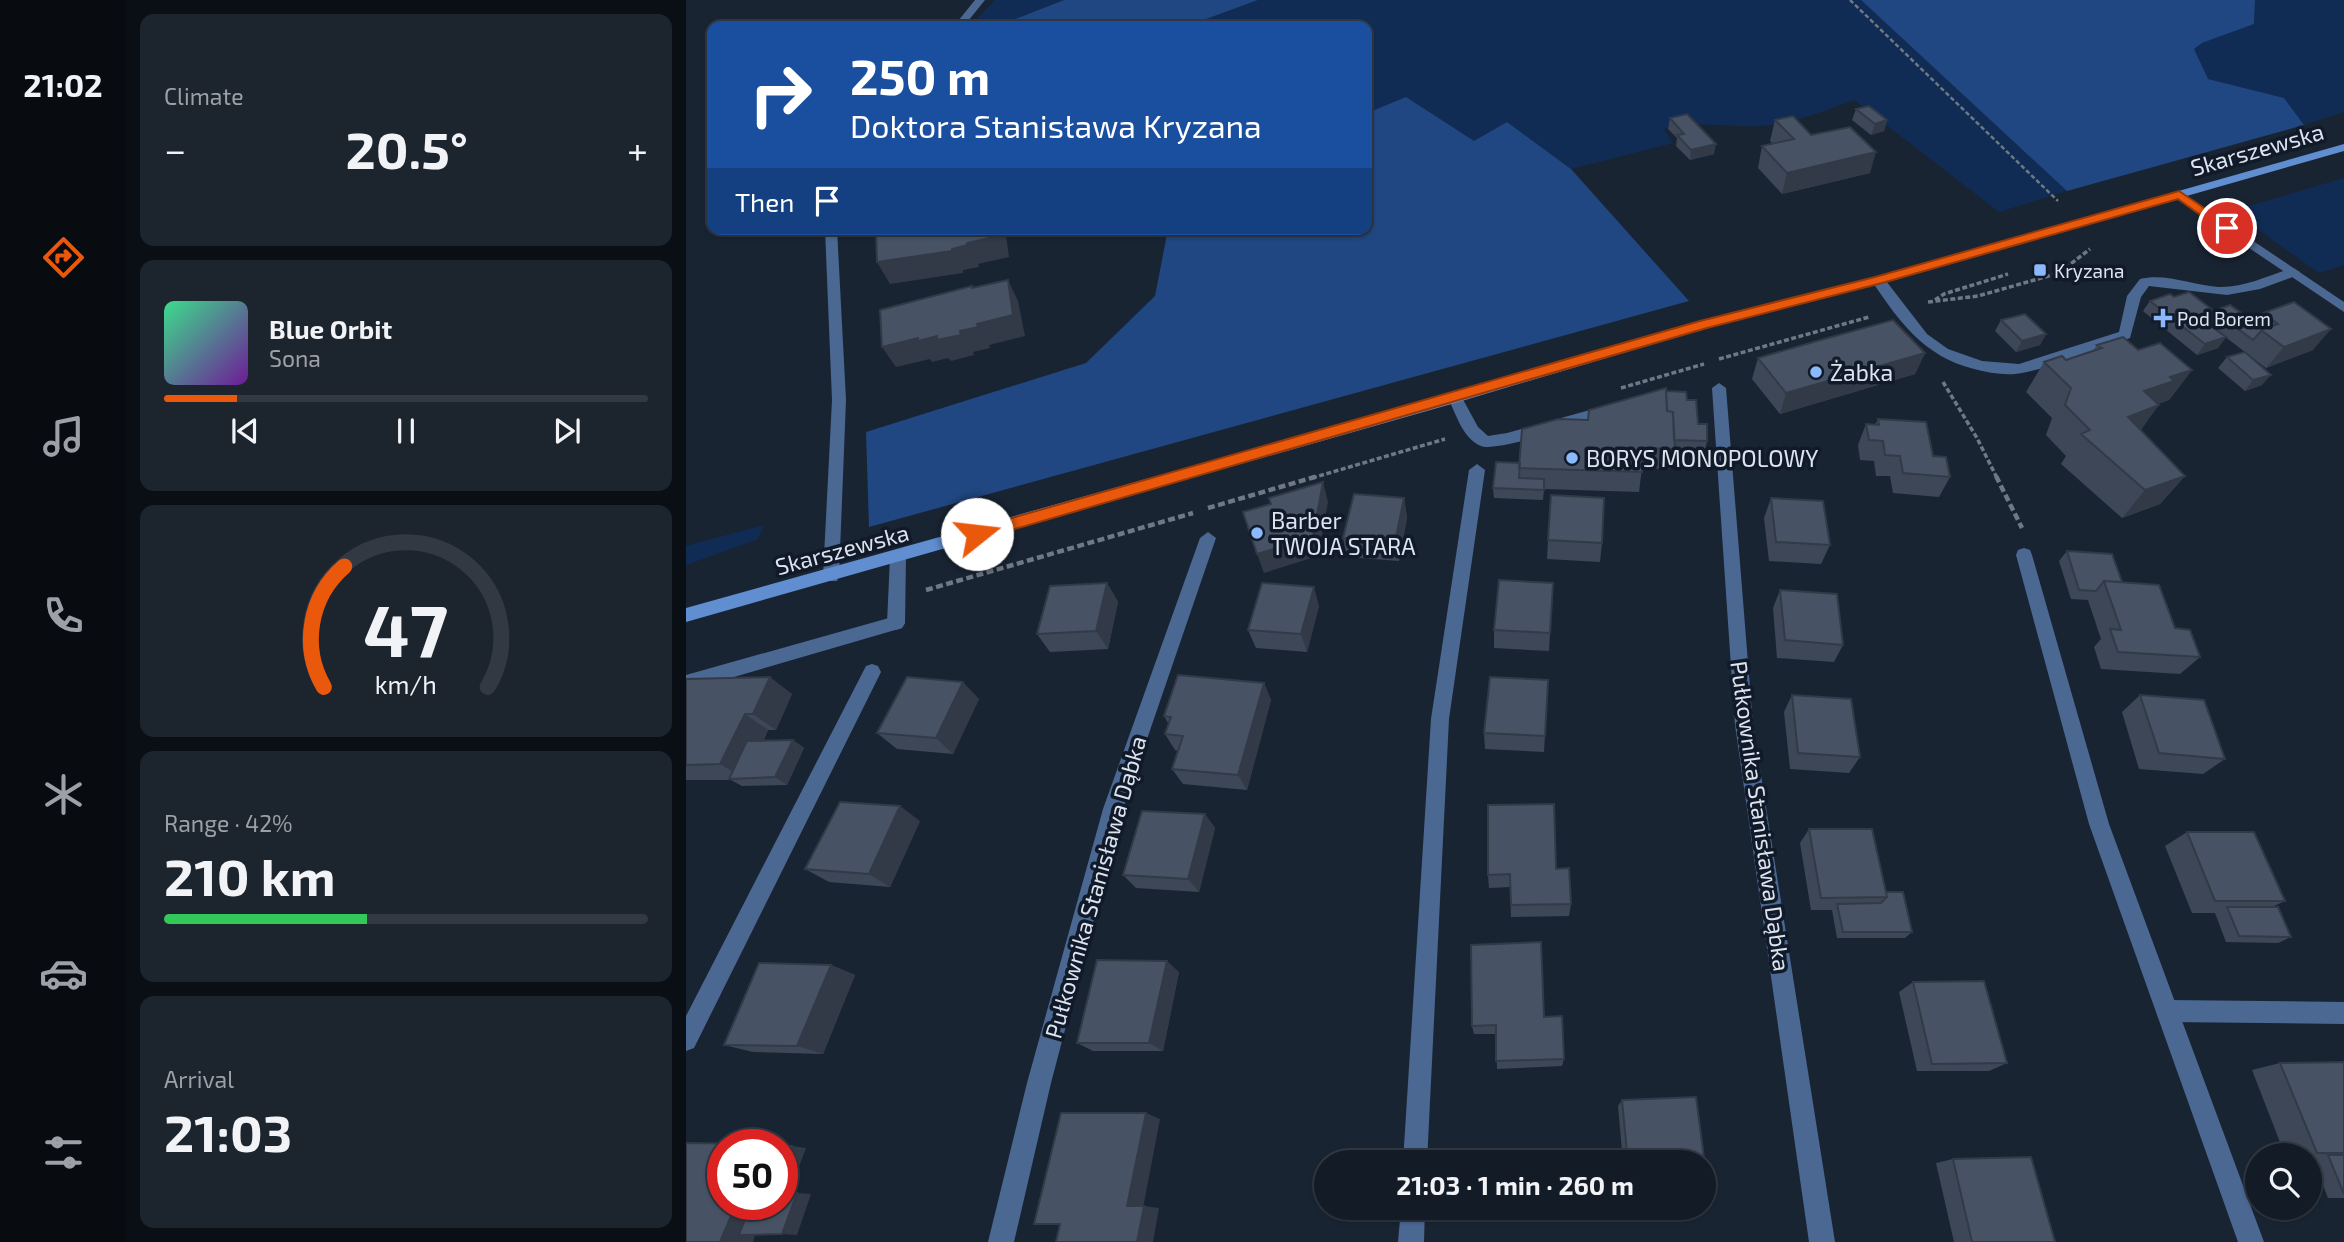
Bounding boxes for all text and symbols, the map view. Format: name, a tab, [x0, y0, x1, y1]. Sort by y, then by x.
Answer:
text: 250 m	[850, 46, 990, 105]
icon: right	[735, 49, 826, 140]
text: 21:02	[23, 65, 103, 103]
text: Climate	[164, 82, 244, 110]
text: Doktora Stanisława Kryzana	[850, 106, 1262, 144]
text: 20.5°	[345, 117, 468, 179]
street label: Skarszewska	[2187, 117, 2327, 181]
text: −	[164, 126, 186, 172]
text: +	[627, 126, 648, 172]
icon: arrive	[808, 182, 846, 220]
text: Then	[735, 186, 794, 217]
pin	[2197, 198, 2257, 258]
icon: arrive	[2208, 209, 2246, 247]
icon: directions	[39, 233, 88, 282]
place label: Kryzana	[2054, 259, 2125, 282]
marker: Kryzana	[2032, 262, 2048, 278]
place label: Pod Borem	[2177, 307, 2271, 330]
marker: Pod Borem	[2155, 310, 2171, 326]
text: Blue Orbit	[269, 313, 392, 344]
text: Sona	[269, 344, 321, 372]
place label: Żabka	[1830, 358, 1893, 386]
marker: Żabka	[1808, 364, 1824, 380]
icon: music	[39, 412, 88, 461]
icon: previous	[226, 412, 264, 450]
icon: pause	[387, 412, 425, 450]
icon: next	[548, 412, 586, 450]
place label: BORYS MONOPOLOWY	[1586, 444, 1818, 472]
marker: BORYS MONOPOLOWY	[1564, 450, 1580, 466]
position arrow	[940, 497, 1014, 571]
place label: Barber TWOJA STARA	[1271, 506, 1416, 560]
street label: Skarszewska	[772, 518, 912, 580]
marker: Barber TWOJA STARA	[1249, 525, 1265, 541]
text: 47	[364, 584, 448, 672]
icon: phone	[39, 591, 88, 640]
street label: Pułkownika Stanisława Dąbka	[1725, 659, 1797, 973]
text: km/h	[375, 669, 437, 699]
street label: Pułkownika Stanisława Dąbka	[1038, 733, 1152, 1041]
icon: climate	[39, 770, 88, 819]
text: Range · 42%	[164, 809, 293, 837]
text: 210 km	[164, 844, 336, 906]
icon: car	[39, 949, 88, 998]
text: Arrival	[164, 1065, 234, 1093]
text: 21:03	[164, 1100, 292, 1162]
icon: filters	[39, 1128, 88, 1177]
speed limit sign: 50	[707, 1129, 798, 1220]
map controls	[2245, 1143, 2322, 1220]
button: search	[2245, 1143, 2322, 1220]
text: 21:03 · 1 min · 260 m	[1396, 1169, 1634, 1200]

